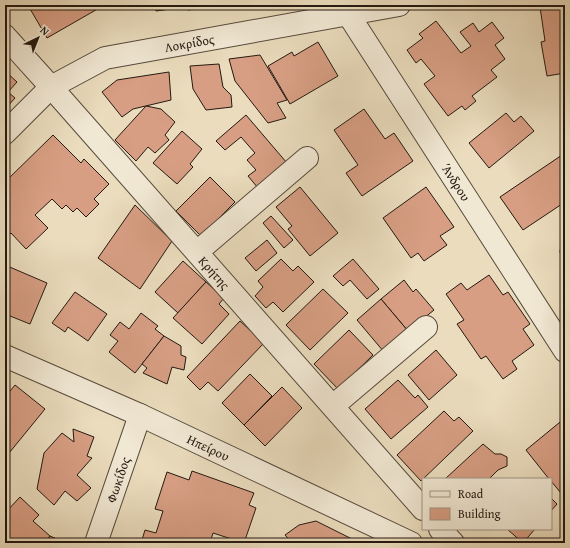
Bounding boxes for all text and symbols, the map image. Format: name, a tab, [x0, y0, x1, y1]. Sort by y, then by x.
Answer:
north arrow	[18, 18, 58, 58]
text: N	[37, 22, 53, 39]
street label: Λοκρίδος	[163, 29, 216, 57]
street label: Άνδρου	[437, 160, 475, 205]
street label: Κρήτης	[194, 252, 235, 294]
street label: Ηπείρου	[184, 430, 233, 466]
street label: Φωκίδος	[102, 454, 135, 505]
legend	[422, 478, 552, 530]
text: Road	[458, 485, 484, 502]
text: Building	[458, 505, 501, 522]

